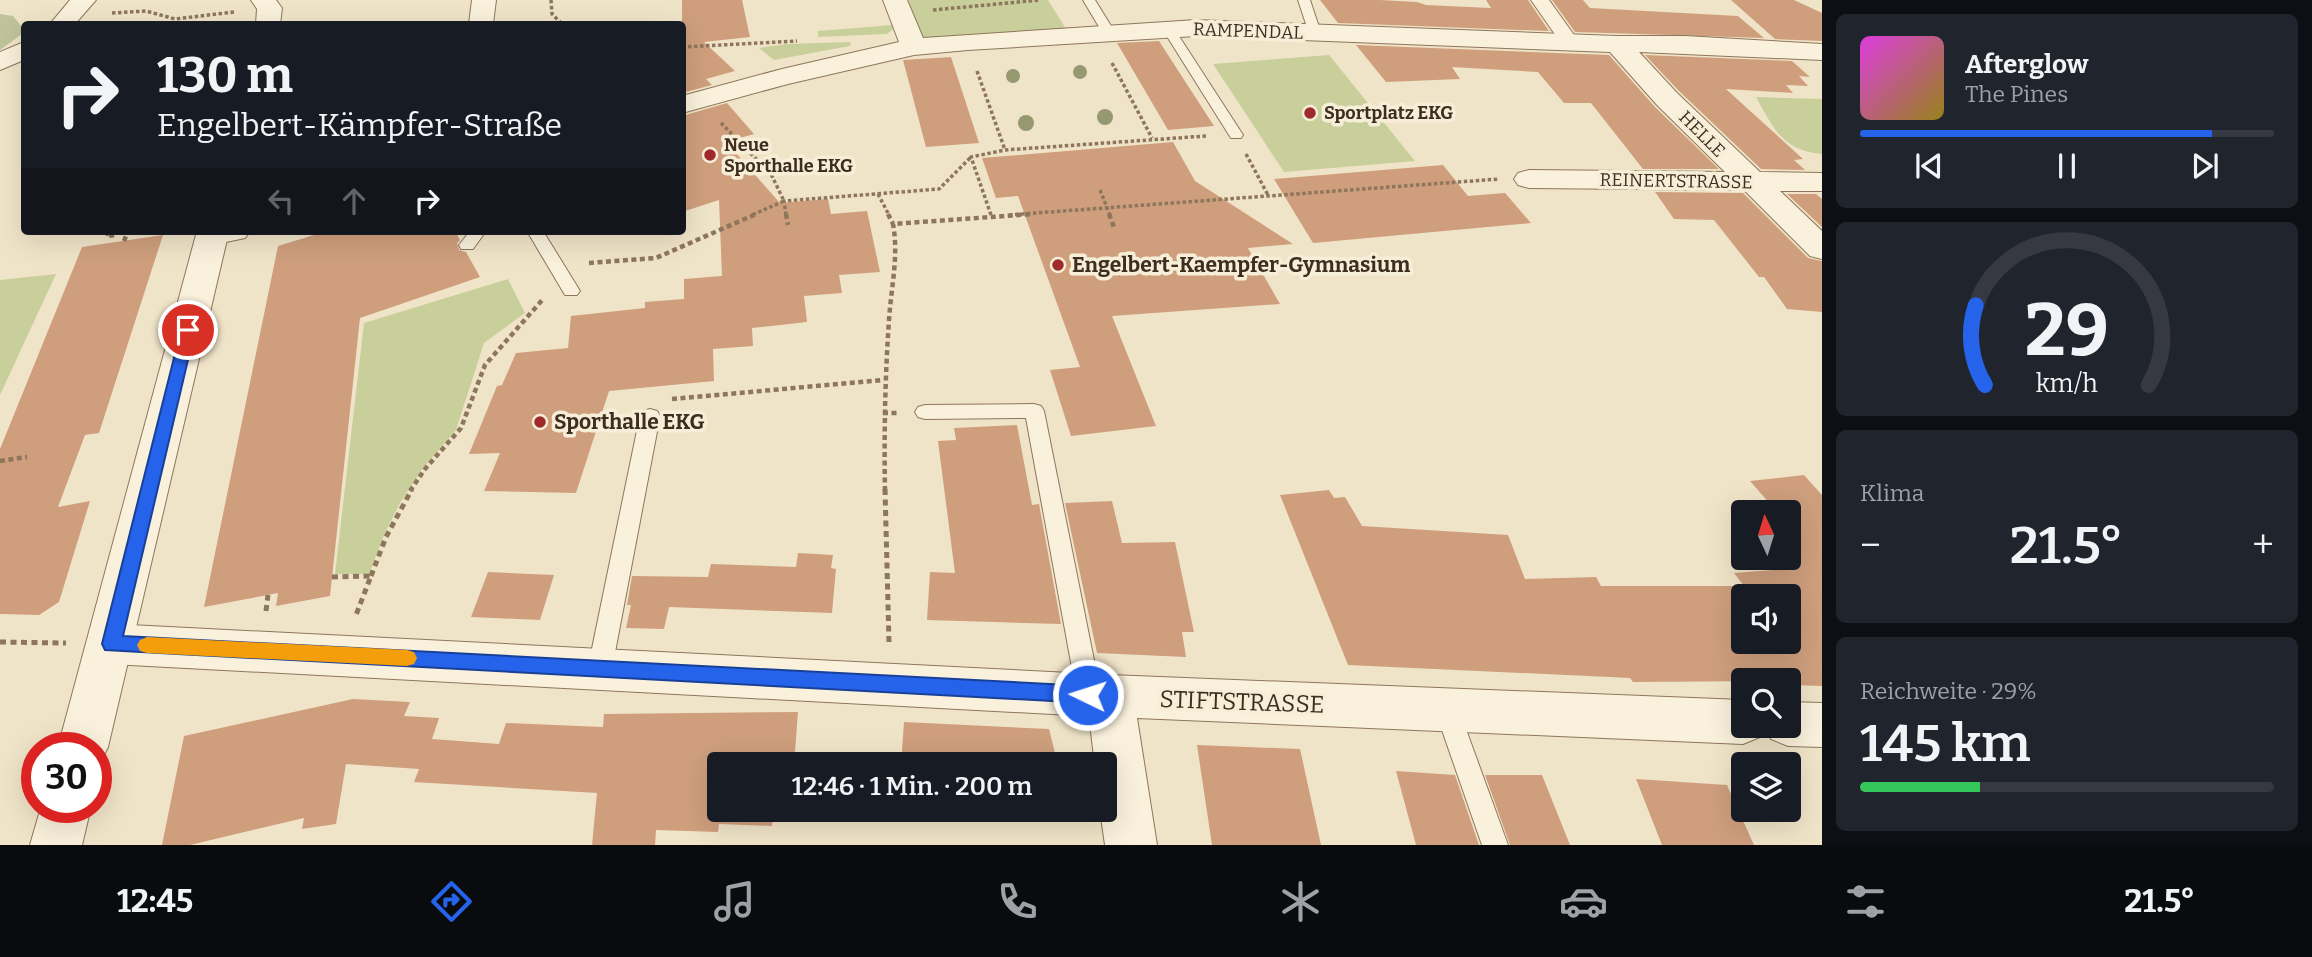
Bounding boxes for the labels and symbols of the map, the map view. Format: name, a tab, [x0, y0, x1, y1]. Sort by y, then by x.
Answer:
street label: RAMPENDAL	[1193, 18, 1303, 44]
place label: Sportplatz EKG	[1324, 102, 1453, 124]
marker: Sportplatz EKG	[1302, 105, 1318, 121]
street label: HELLE	[1674, 106, 1730, 162]
place label: Neue Sporthalle EKG	[724, 134, 853, 177]
marker: Neue Sporthalle EKG	[702, 147, 718, 163]
street label: REINERTSTRASSE	[1599, 169, 1753, 193]
place label: Engelbert-Kaempfer-Gymnasium	[1072, 252, 1410, 278]
marker: Engelbert-Kaempfer-Gymnasium	[1050, 257, 1066, 273]
pin	[158, 300, 218, 360]
place label: Sporthalle EKG	[554, 409, 704, 435]
marker: Sporthalle EKG	[532, 414, 548, 430]
north arrow	[1731, 500, 1801, 570]
position arrow	[1051, 658, 1125, 732]
street label: STIFTSTRASSE	[1159, 685, 1325, 719]
speed limit sign: 30	[21, 732, 112, 823]

